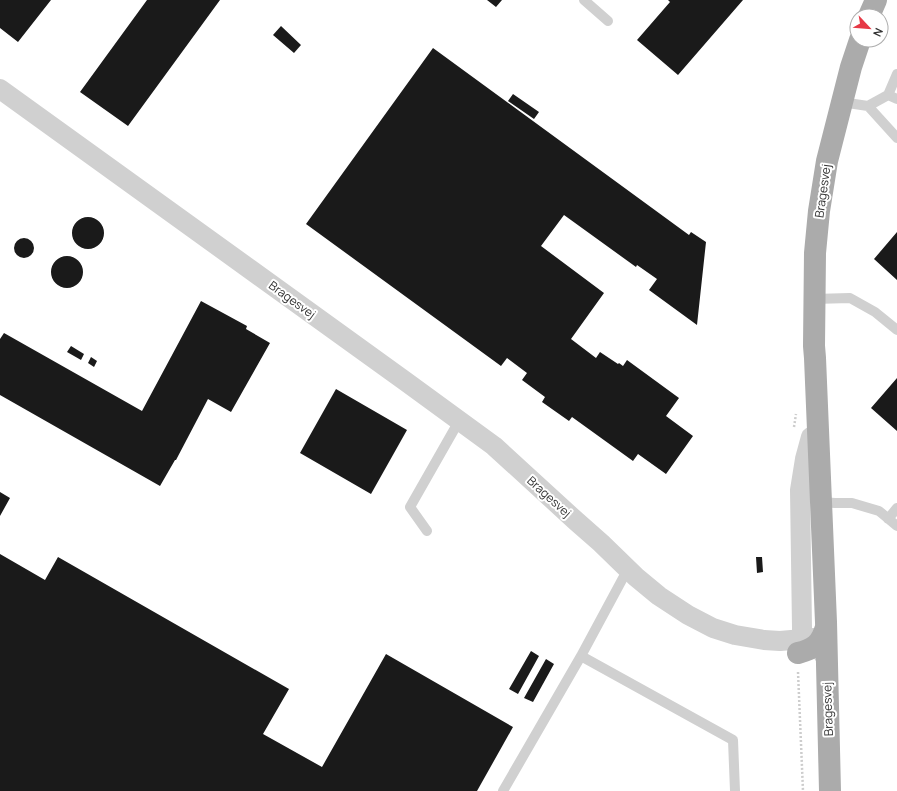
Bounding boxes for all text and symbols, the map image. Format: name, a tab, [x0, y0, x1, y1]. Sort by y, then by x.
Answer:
north arrow	[849, 8, 889, 48]
text: N	[870, 26, 887, 40]
street label: Bragesvej	[810, 163, 835, 219]
street label: Bragesvej	[265, 277, 319, 322]
street label: Bragesvej	[524, 472, 575, 521]
street label: Bragesvej	[818, 682, 837, 736]

